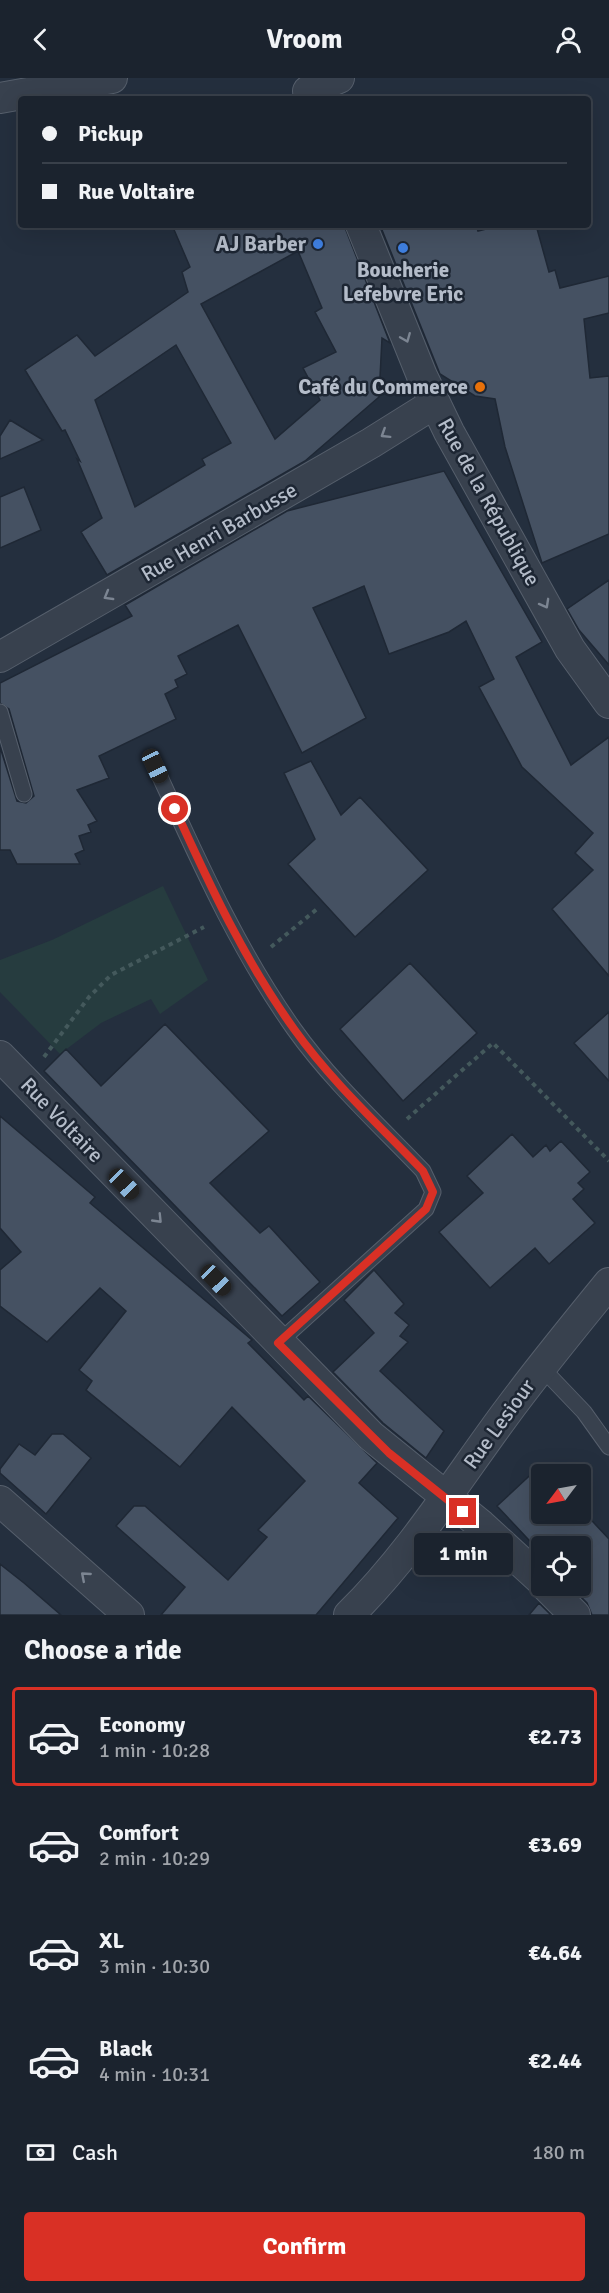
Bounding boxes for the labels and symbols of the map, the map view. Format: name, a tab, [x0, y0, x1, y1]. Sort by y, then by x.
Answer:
place label: AJ Barber	[216, 231, 307, 257]
marker: AJ Barber	[311, 237, 325, 251]
marker: Boucherie Lefebvre Eric	[396, 241, 410, 255]
place label: Boucherie Lefebvre Eric	[343, 257, 463, 307]
one-way arrow	[399, 332, 411, 343]
place label: Café du Commerce	[298, 374, 468, 400]
marker: Café du Commerce	[473, 380, 487, 394]
street label: Rue de la République	[432, 414, 546, 590]
one-way arrow	[381, 427, 391, 439]
street label: Rue Henri Barbusse	[136, 477, 302, 587]
one-way arrow	[104, 589, 114, 600]
one-way arrow	[538, 597, 549, 608]
car	[139, 746, 171, 786]
route start	[161, 795, 188, 822]
street label: Rue Voltaire	[15, 1072, 109, 1168]
car	[105, 1165, 143, 1203]
one-way arrow	[150, 1211, 161, 1222]
car	[197, 1261, 235, 1299]
street label: Rue Lesiour	[458, 1374, 540, 1474]
north arrow	[531, 1464, 591, 1524]
route end	[449, 1498, 476, 1525]
callout: 1 min	[414, 1533, 512, 1575]
one-way arrow	[81, 1572, 92, 1583]

